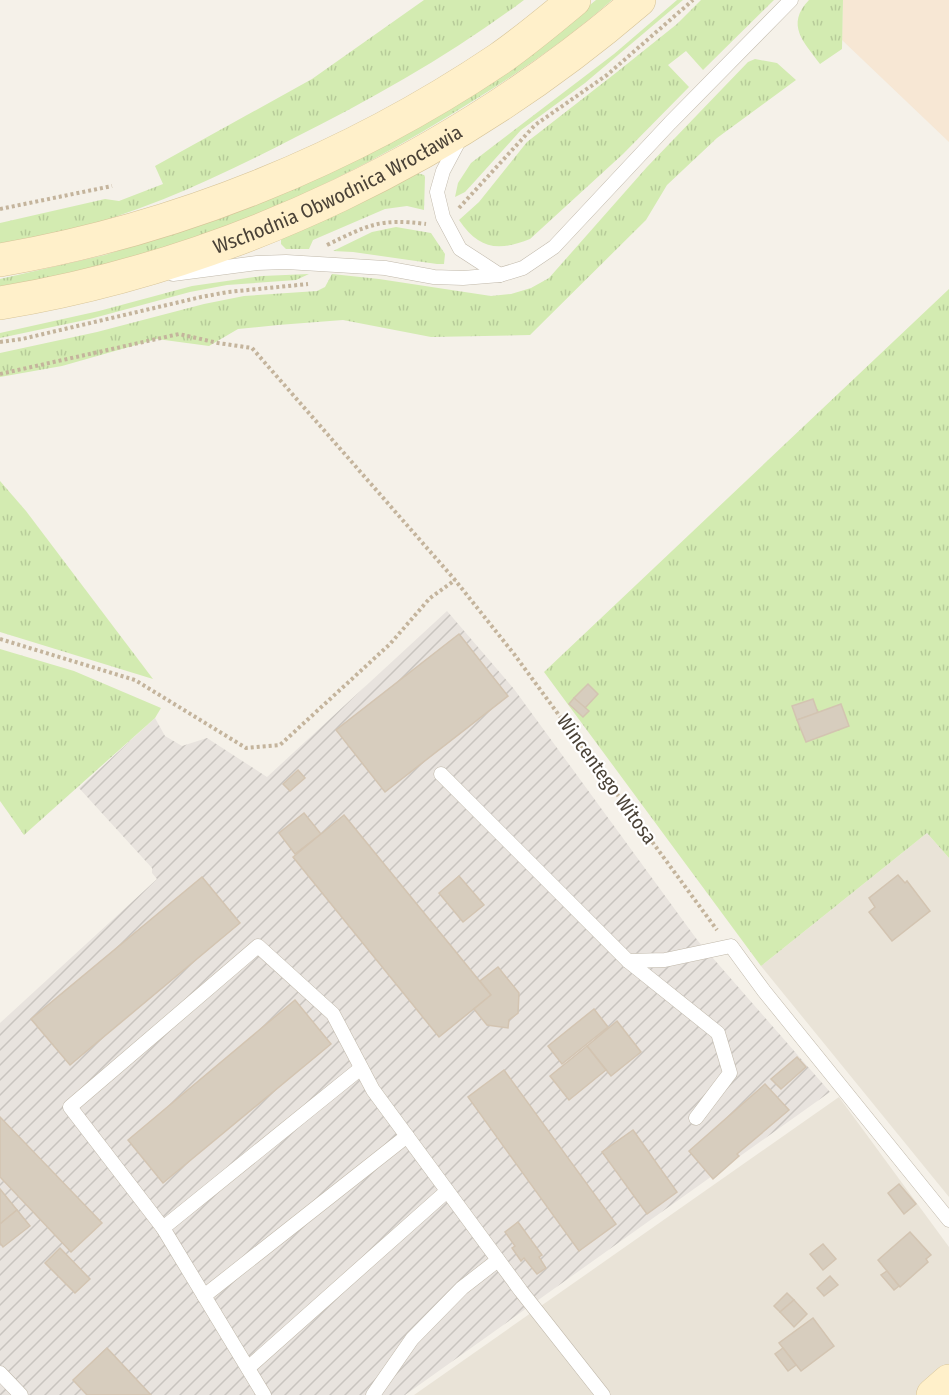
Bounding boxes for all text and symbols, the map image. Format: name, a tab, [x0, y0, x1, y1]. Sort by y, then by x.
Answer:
street label: Wschodnia Obwodnica Wrocławia	[210, 120, 466, 259]
street label: Wincentego Witosa	[552, 709, 662, 849]

